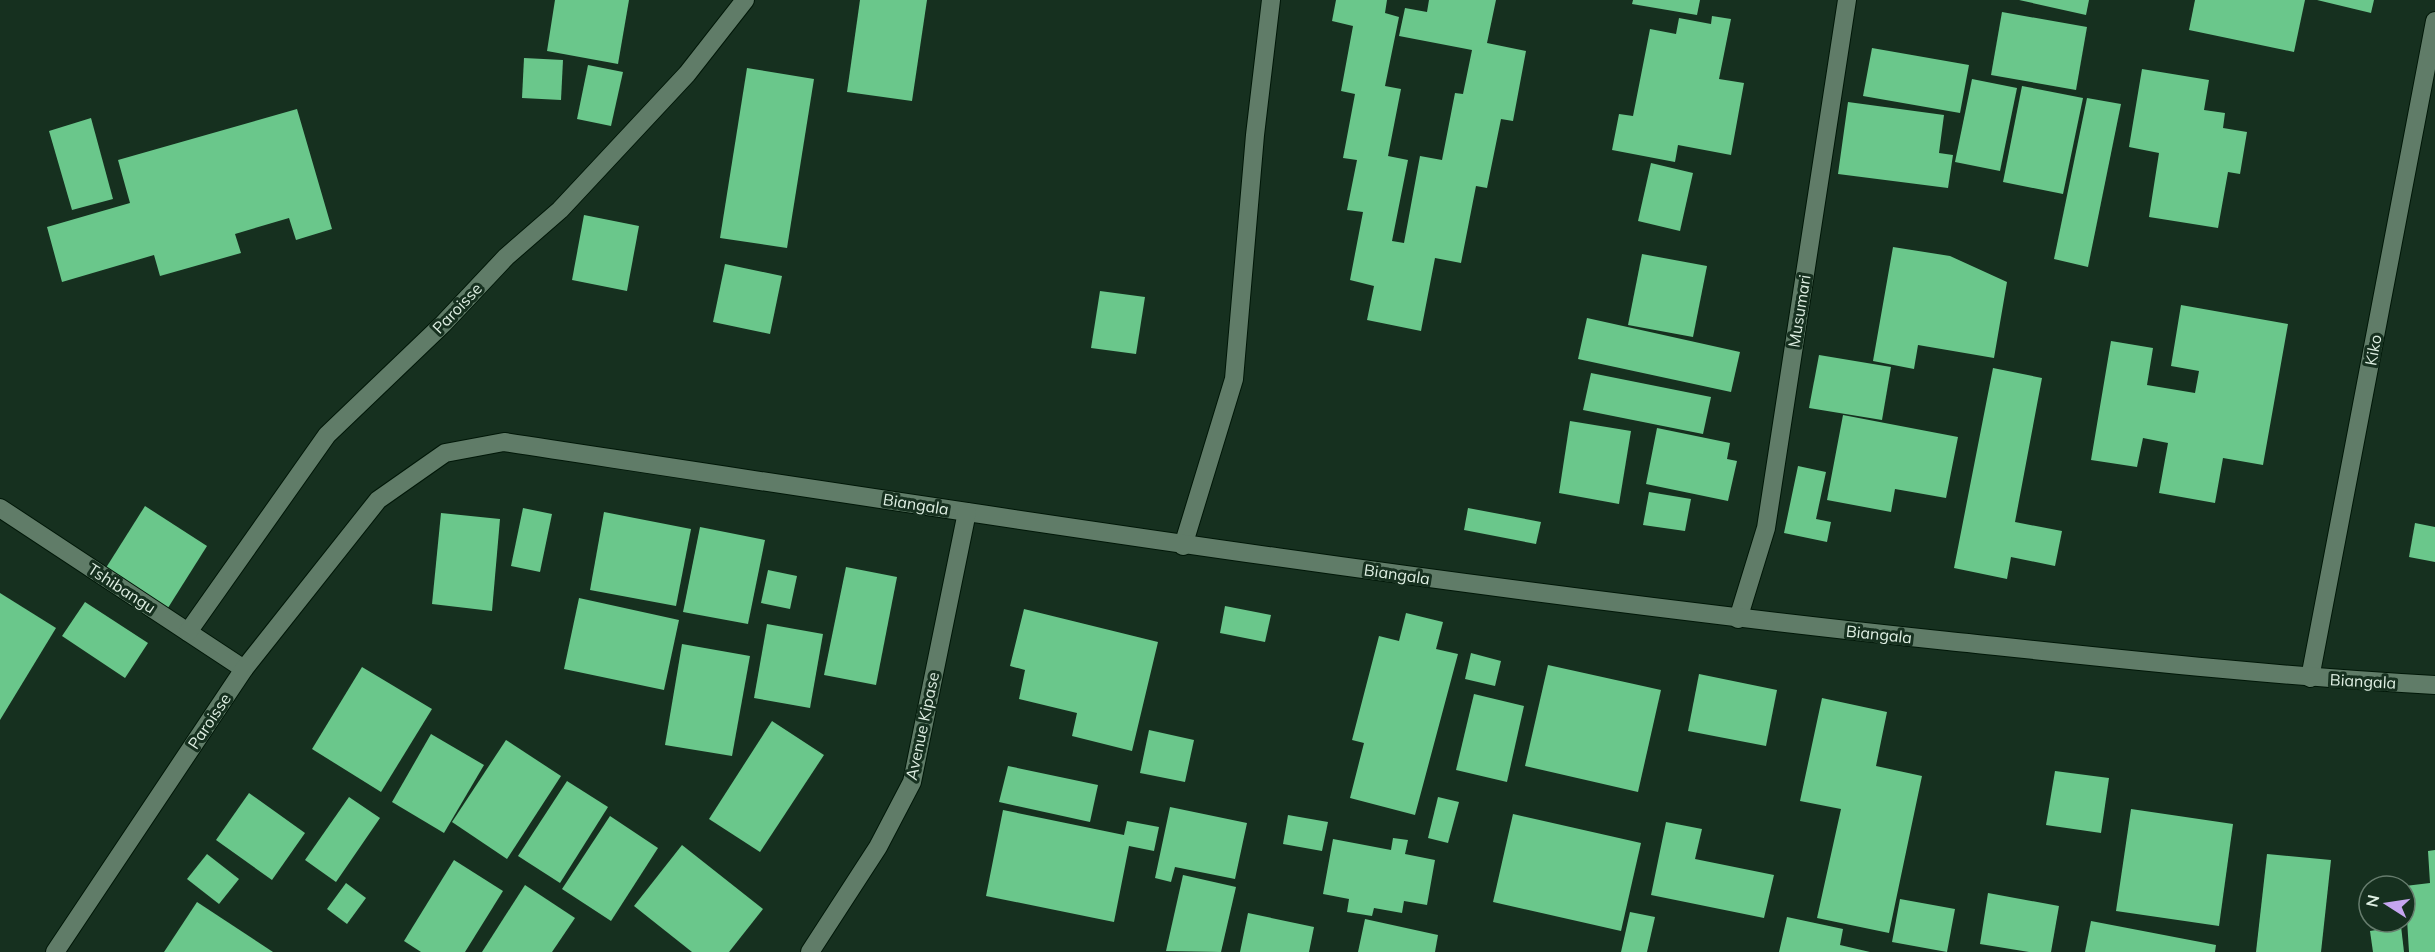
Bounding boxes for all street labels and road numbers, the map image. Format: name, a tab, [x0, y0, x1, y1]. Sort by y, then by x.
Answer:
street label: Musumari	[1783, 273, 1815, 349]
street label: Paroisse	[428, 278, 486, 338]
street label: Kiko	[2360, 333, 2386, 367]
street label: Biangala	[882, 489, 950, 519]
street label: Tshibangu	[84, 559, 160, 617]
street label: Biangala	[1363, 559, 1431, 589]
street label: Biangala	[1845, 621, 1913, 647]
street label: Biangala	[2329, 669, 2397, 693]
street label: Avenue Kipase	[901, 670, 943, 782]
street label: Paroisse	[183, 689, 235, 753]

